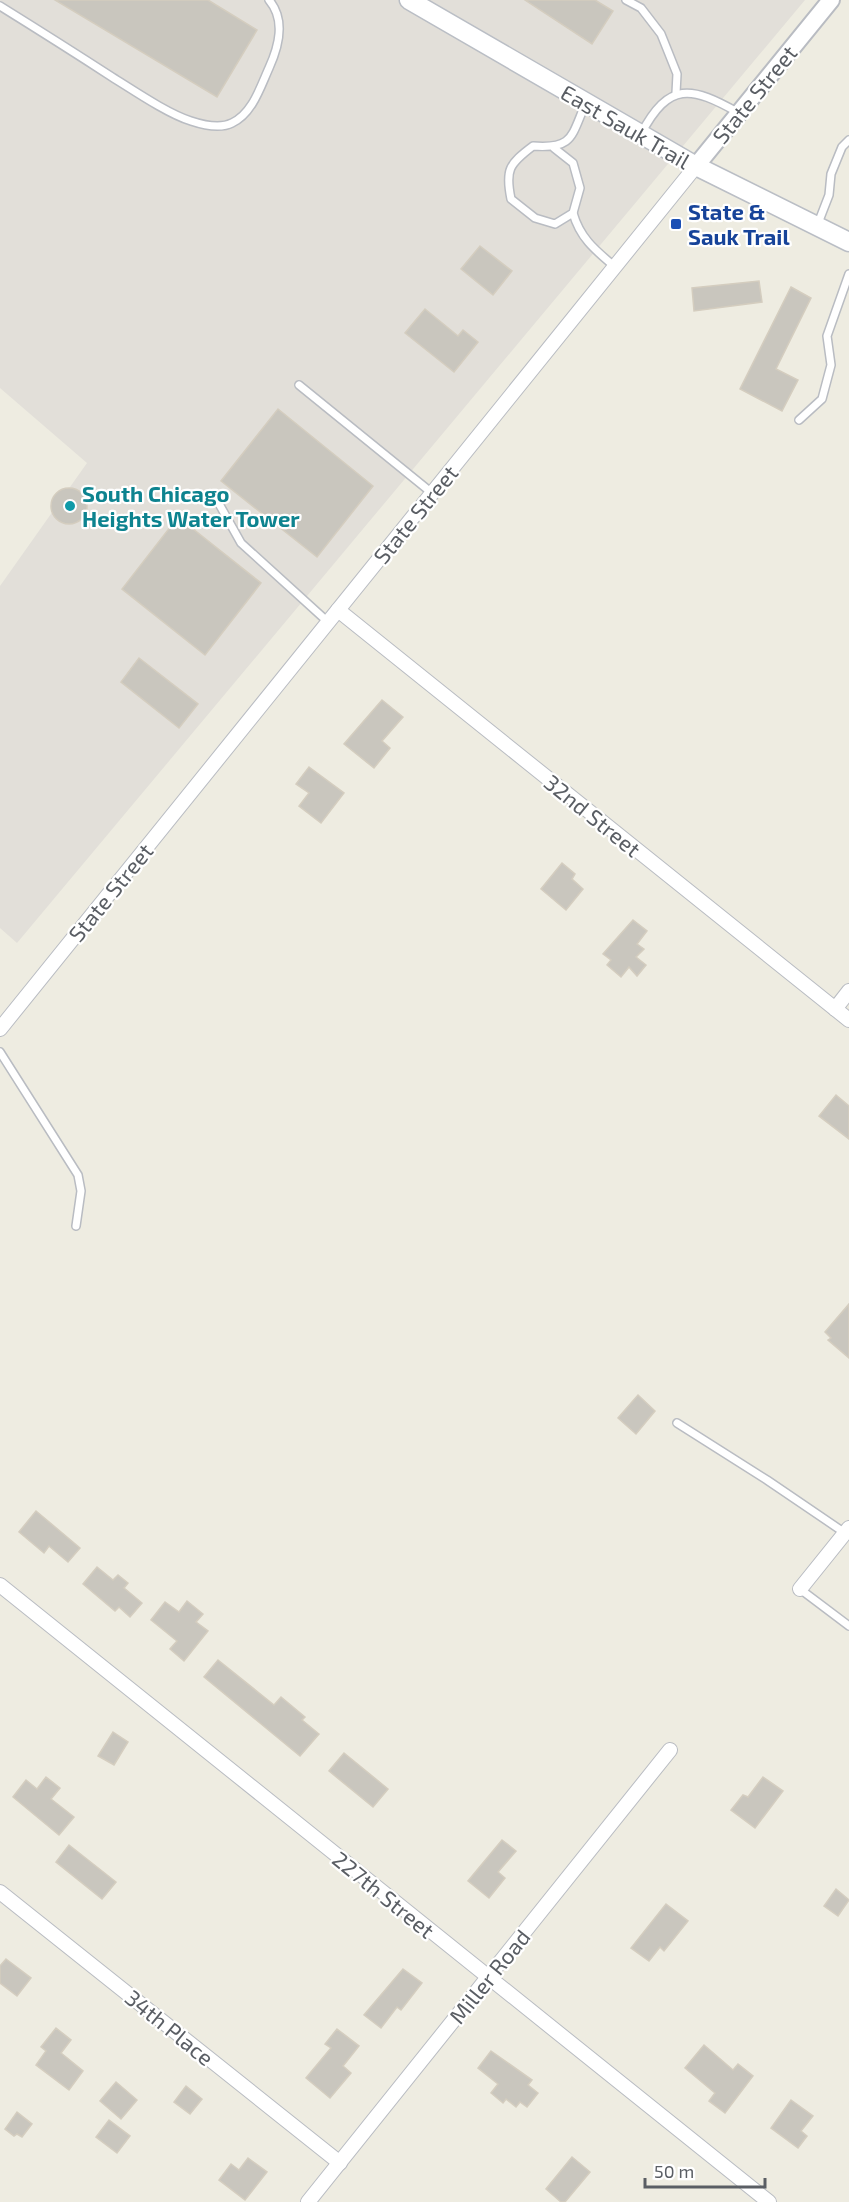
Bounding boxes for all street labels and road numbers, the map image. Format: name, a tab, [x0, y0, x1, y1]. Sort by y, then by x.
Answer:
street label: State Street	[706, 40, 802, 148]
street label: East Sauk Trail	[557, 79, 696, 174]
street label: State Street	[367, 460, 463, 568]
street label: 32nd Street	[540, 768, 646, 862]
street label: State Street	[62, 838, 158, 946]
street label: 227th Street	[328, 1845, 440, 1943]
street label: Miller Road	[443, 1924, 535, 2028]
street label: 34th Place	[121, 1984, 219, 2070]

